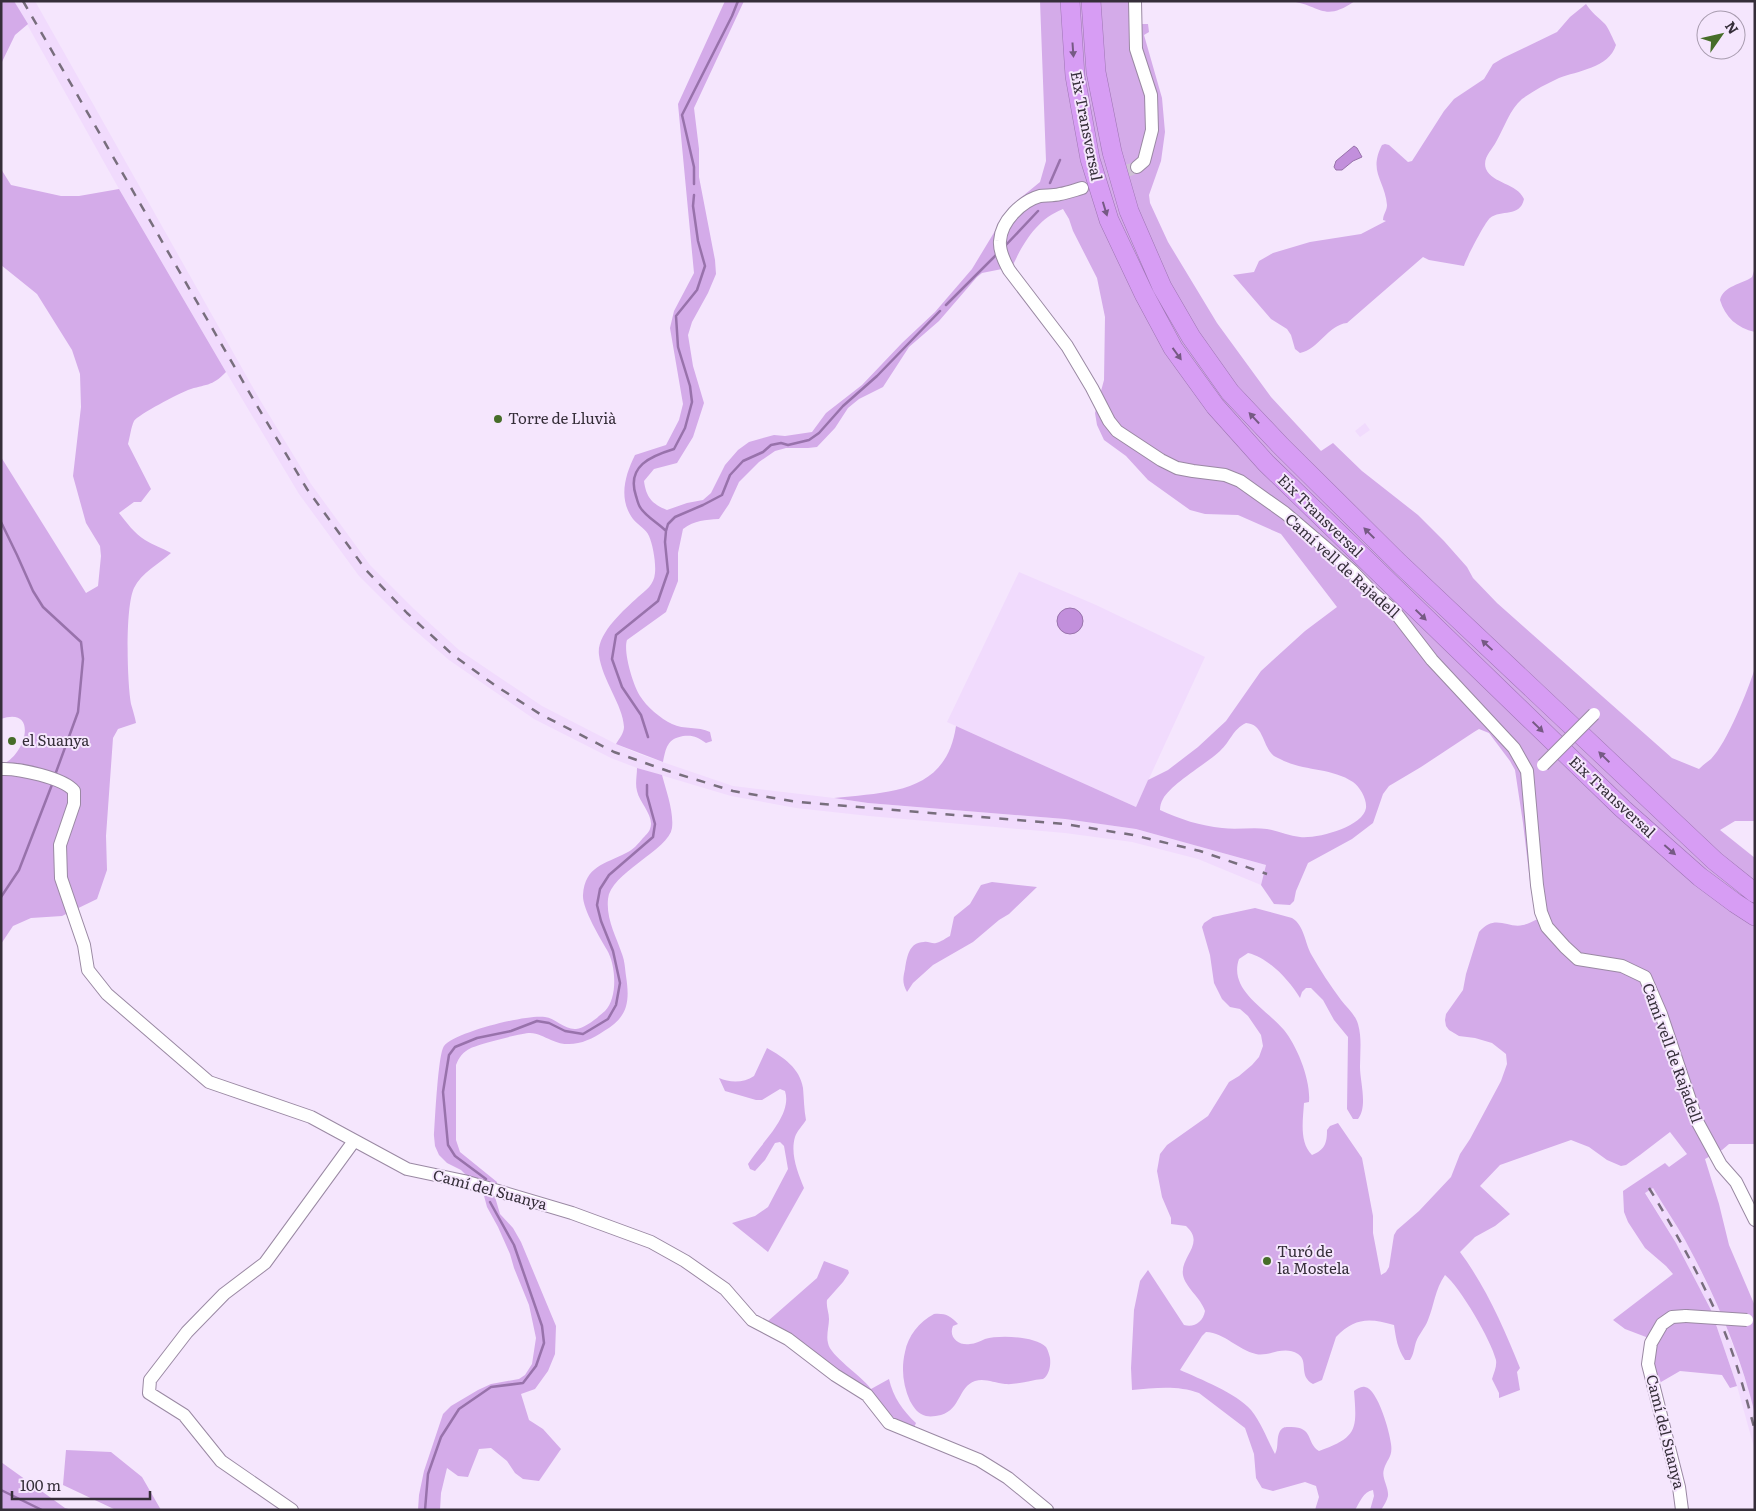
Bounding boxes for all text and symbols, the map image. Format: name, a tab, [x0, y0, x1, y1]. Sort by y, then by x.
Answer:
north arrow	[1696, 10, 1746, 60]
text: N	[1721, 17, 1744, 38]
one-way arrow	[1070, 42, 1078, 58]
street label: Eix Transversal	[1066, 69, 1109, 183]
one-way arrow	[1102, 201, 1110, 216]
one-way arrow	[1172, 347, 1182, 361]
place label: Torre de Lluvià	[508, 406, 617, 429]
one-way arrow	[1249, 411, 1260, 424]
marker: Torre de Lluvià	[492, 413, 504, 425]
street label: Eix Transversal	[1273, 468, 1369, 562]
street label: Camí vell de Rajadell	[1281, 507, 1405, 623]
one-way arrow	[1363, 527, 1375, 539]
one-way arrow	[1415, 608, 1427, 620]
one-way arrow	[1481, 639, 1493, 651]
one-way arrow	[1532, 721, 1544, 733]
place label: el Suanya	[22, 728, 90, 751]
marker: el Suanya	[6, 735, 18, 747]
street label: Eix Transversal	[1564, 750, 1662, 842]
one-way arrow	[1599, 751, 1611, 763]
one-way arrow	[1663, 845, 1676, 856]
street label: Camí vell de Rajadell	[1637, 979, 1709, 1126]
street label: Camí del Suanya	[431, 1162, 551, 1215]
place label: Turó de la Mostela	[1277, 1239, 1351, 1279]
marker: Turó de la Mostela	[1261, 1255, 1273, 1267]
street label: Camí del Suanya	[1641, 1372, 1692, 1492]
scale bar	[12, 1468, 150, 1500]
text: 100 m	[20, 1473, 61, 1496]

